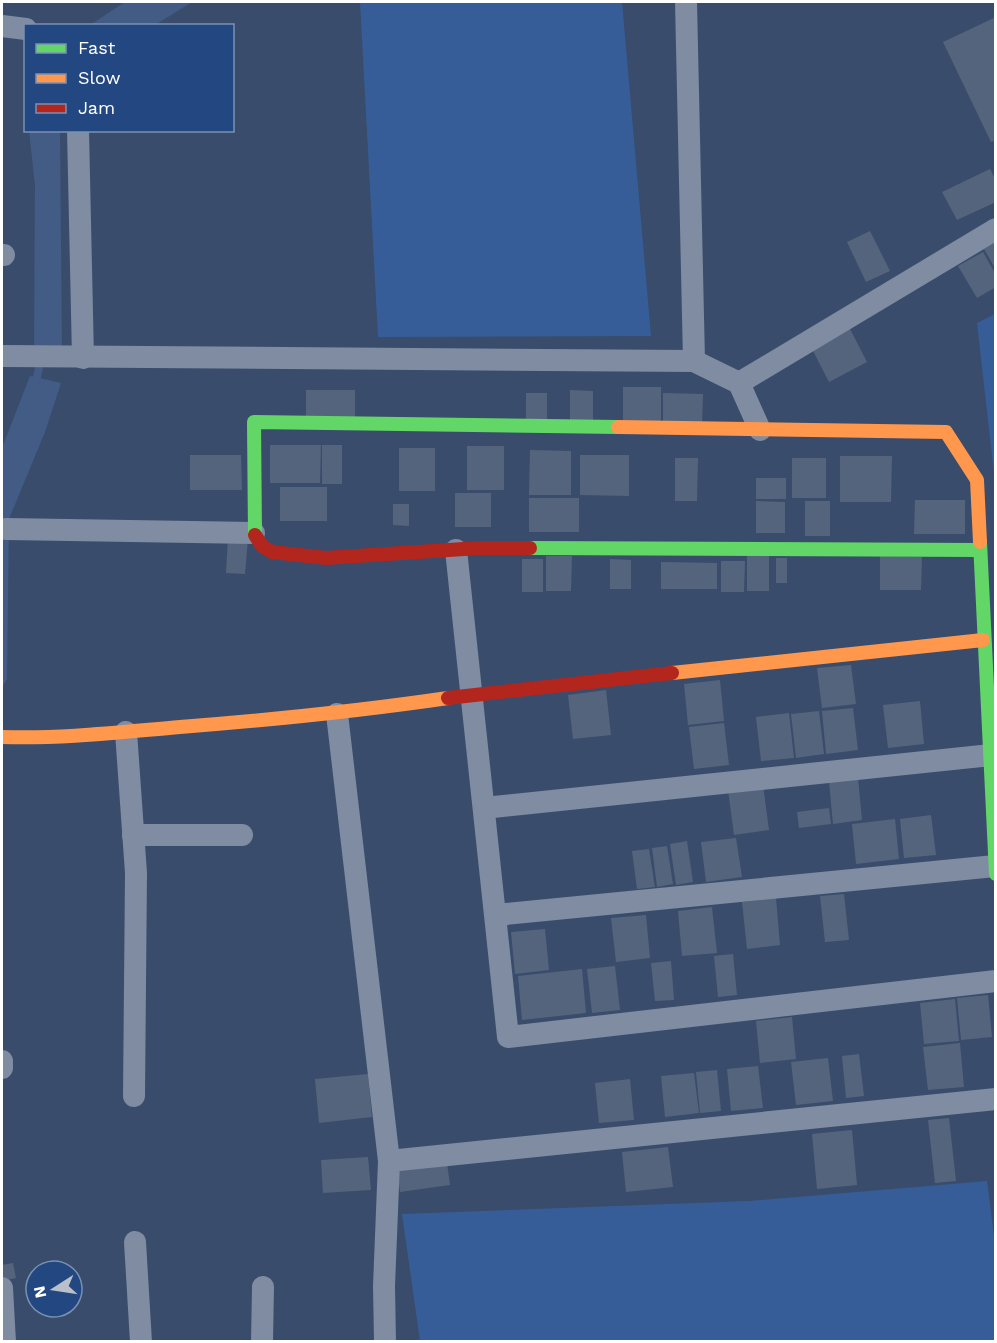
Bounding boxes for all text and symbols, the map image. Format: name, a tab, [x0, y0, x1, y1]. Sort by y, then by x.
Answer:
legend	[24, 24, 234, 132]
text: Fast	[78, 37, 116, 58]
text: Slow	[78, 67, 121, 88]
text: Jam	[78, 97, 115, 118]
north arrow	[24, 1259, 84, 1319]
text: N	[29, 1284, 50, 1300]

